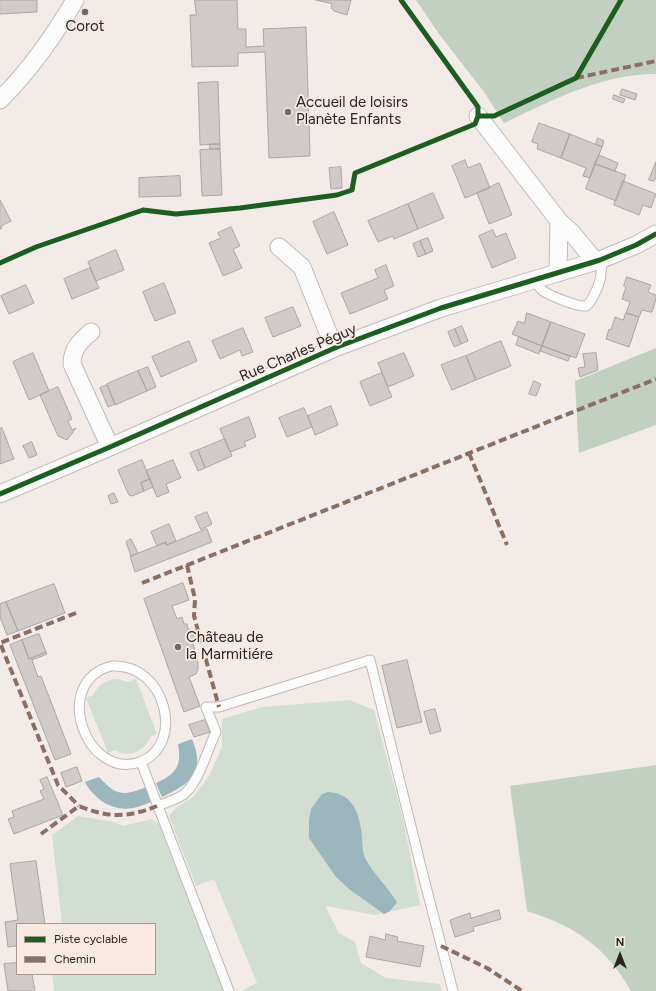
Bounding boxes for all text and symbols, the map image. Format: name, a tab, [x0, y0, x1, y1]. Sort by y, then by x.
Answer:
marker: Corot	[80, 7, 90, 17]
place label: Corot	[66, 18, 104, 36]
place label: Accueil de loisirs Planète Enfants	[296, 94, 408, 129]
marker: Accueil de loisirs Planète Enfants	[283, 107, 293, 117]
street label: Rue Charles Péguy	[237, 320, 359, 386]
place label: Château de la Marmitiére	[186, 629, 273, 664]
marker: Château de la Marmitiére	[173, 642, 183, 652]
legend	[16, 923, 156, 975]
text: Piste cyclable	[54, 932, 127, 946]
north arrow	[600, 935, 640, 975]
text: N	[616, 936, 624, 949]
text: Chemin	[54, 952, 96, 966]

